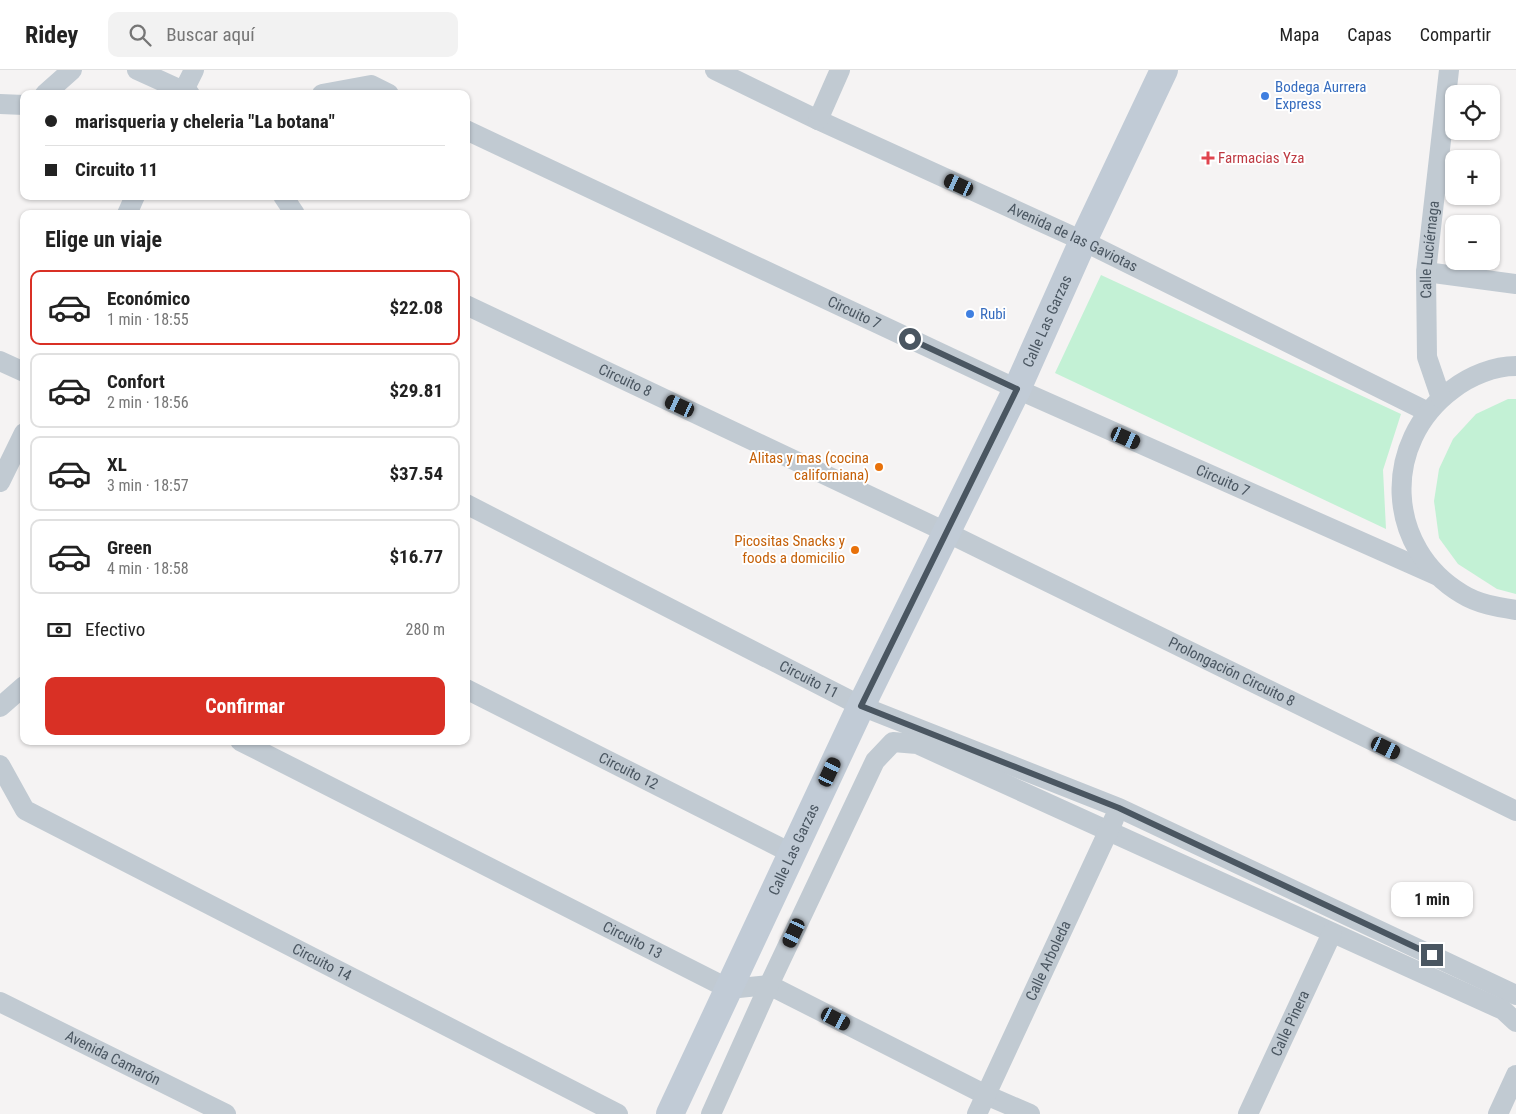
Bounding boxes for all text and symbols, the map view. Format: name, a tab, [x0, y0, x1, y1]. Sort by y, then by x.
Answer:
search box	[108, 12, 458, 57]
text: Ridey	[25, 21, 78, 49]
icon: search	[126, 21, 154, 49]
text: Buscar aquí	[166, 23, 255, 46]
text: Mapa	[1280, 24, 1319, 45]
text: Capas	[1347, 24, 1392, 45]
text: Compartir	[1420, 24, 1491, 45]
place label: Bodega Aurrera Express	[1275, 78, 1367, 113]
map controls	[1445, 85, 1500, 270]
button: locate	[1445, 85, 1500, 140]
marker: Bodega Aurrera Express	[1259, 90, 1271, 102]
text: marisqueria y cheleria "La botana"	[75, 110, 335, 133]
place label: Farmacias Yza	[1218, 149, 1304, 167]
button: +	[1445, 150, 1500, 205]
marker: Farmacias Yza	[1202, 152, 1214, 164]
text: Circuito 11	[75, 158, 158, 181]
car	[942, 172, 975, 198]
street label: Avenida de las Gaviotas	[1005, 199, 1141, 276]
street label: Calle Luciérnaga	[1417, 200, 1443, 299]
button: −	[1445, 215, 1500, 270]
text: Elige un viaje	[45, 227, 162, 252]
street label: Calle Las Garzas	[1019, 272, 1076, 370]
icon: car	[47, 285, 92, 330]
text: Económico	[107, 287, 190, 310]
street label: Circuito 7	[825, 292, 884, 333]
text: $22.08	[389, 296, 443, 319]
place label: Rubi	[980, 305, 1006, 323]
marker: Rubi	[964, 308, 976, 320]
text: 1 min · 18:55	[107, 310, 189, 329]
route start	[899, 328, 921, 350]
street label: Circuito 8	[596, 360, 655, 401]
icon: car	[47, 368, 92, 413]
text: Confort	[107, 370, 165, 393]
text: $29.81	[389, 379, 443, 402]
text: 2 min · 18:56	[107, 393, 189, 412]
car	[663, 393, 696, 419]
car	[1109, 425, 1142, 451]
place label: Alitas y mas (cocina californiana)	[749, 449, 869, 484]
icon: car	[47, 451, 92, 496]
text: XL	[107, 453, 127, 476]
marker: Alitas y mas (cocina californiana)	[873, 461, 885, 473]
street label: Circuito 7	[1193, 461, 1252, 500]
text: $37.54	[389, 462, 443, 485]
text: 3 min · 18:57	[107, 476, 189, 495]
place label: Picositas Snacks y foods a domicilio	[734, 532, 845, 567]
icon: car	[47, 534, 92, 579]
text: Green	[107, 536, 152, 559]
marker: Picositas Snacks y foods a domicilio	[849, 544, 861, 556]
text: $16.77	[389, 545, 443, 568]
text: 4 min · 18:58	[107, 559, 189, 578]
icon: cash	[45, 616, 73, 644]
text: Efectivo	[85, 618, 145, 641]
text: 280 m	[406, 620, 445, 639]
street label: Prolongación Circuito 8	[1165, 633, 1298, 710]
street label: Circuito 11	[776, 657, 841, 702]
button: Confirmar	[45, 677, 445, 735]
car	[1369, 735, 1402, 761]
street label: Circuito 12	[596, 749, 661, 793]
car	[816, 755, 843, 789]
street label: Calle Las Garzas	[765, 801, 823, 898]
callout: 1 min	[1391, 882, 1473, 918]
text: 1 min	[1414, 890, 1450, 909]
car	[780, 916, 807, 950]
street label: Circuito 13	[600, 917, 665, 963]
street label: Calle Arboleda	[1022, 918, 1075, 1004]
street label: Circuito 14	[289, 940, 354, 985]
route end	[1421, 944, 1443, 966]
street label: Calle Pinera	[1267, 987, 1313, 1059]
car	[819, 1006, 852, 1032]
street label: Avenida Camarón	[62, 1027, 163, 1089]

